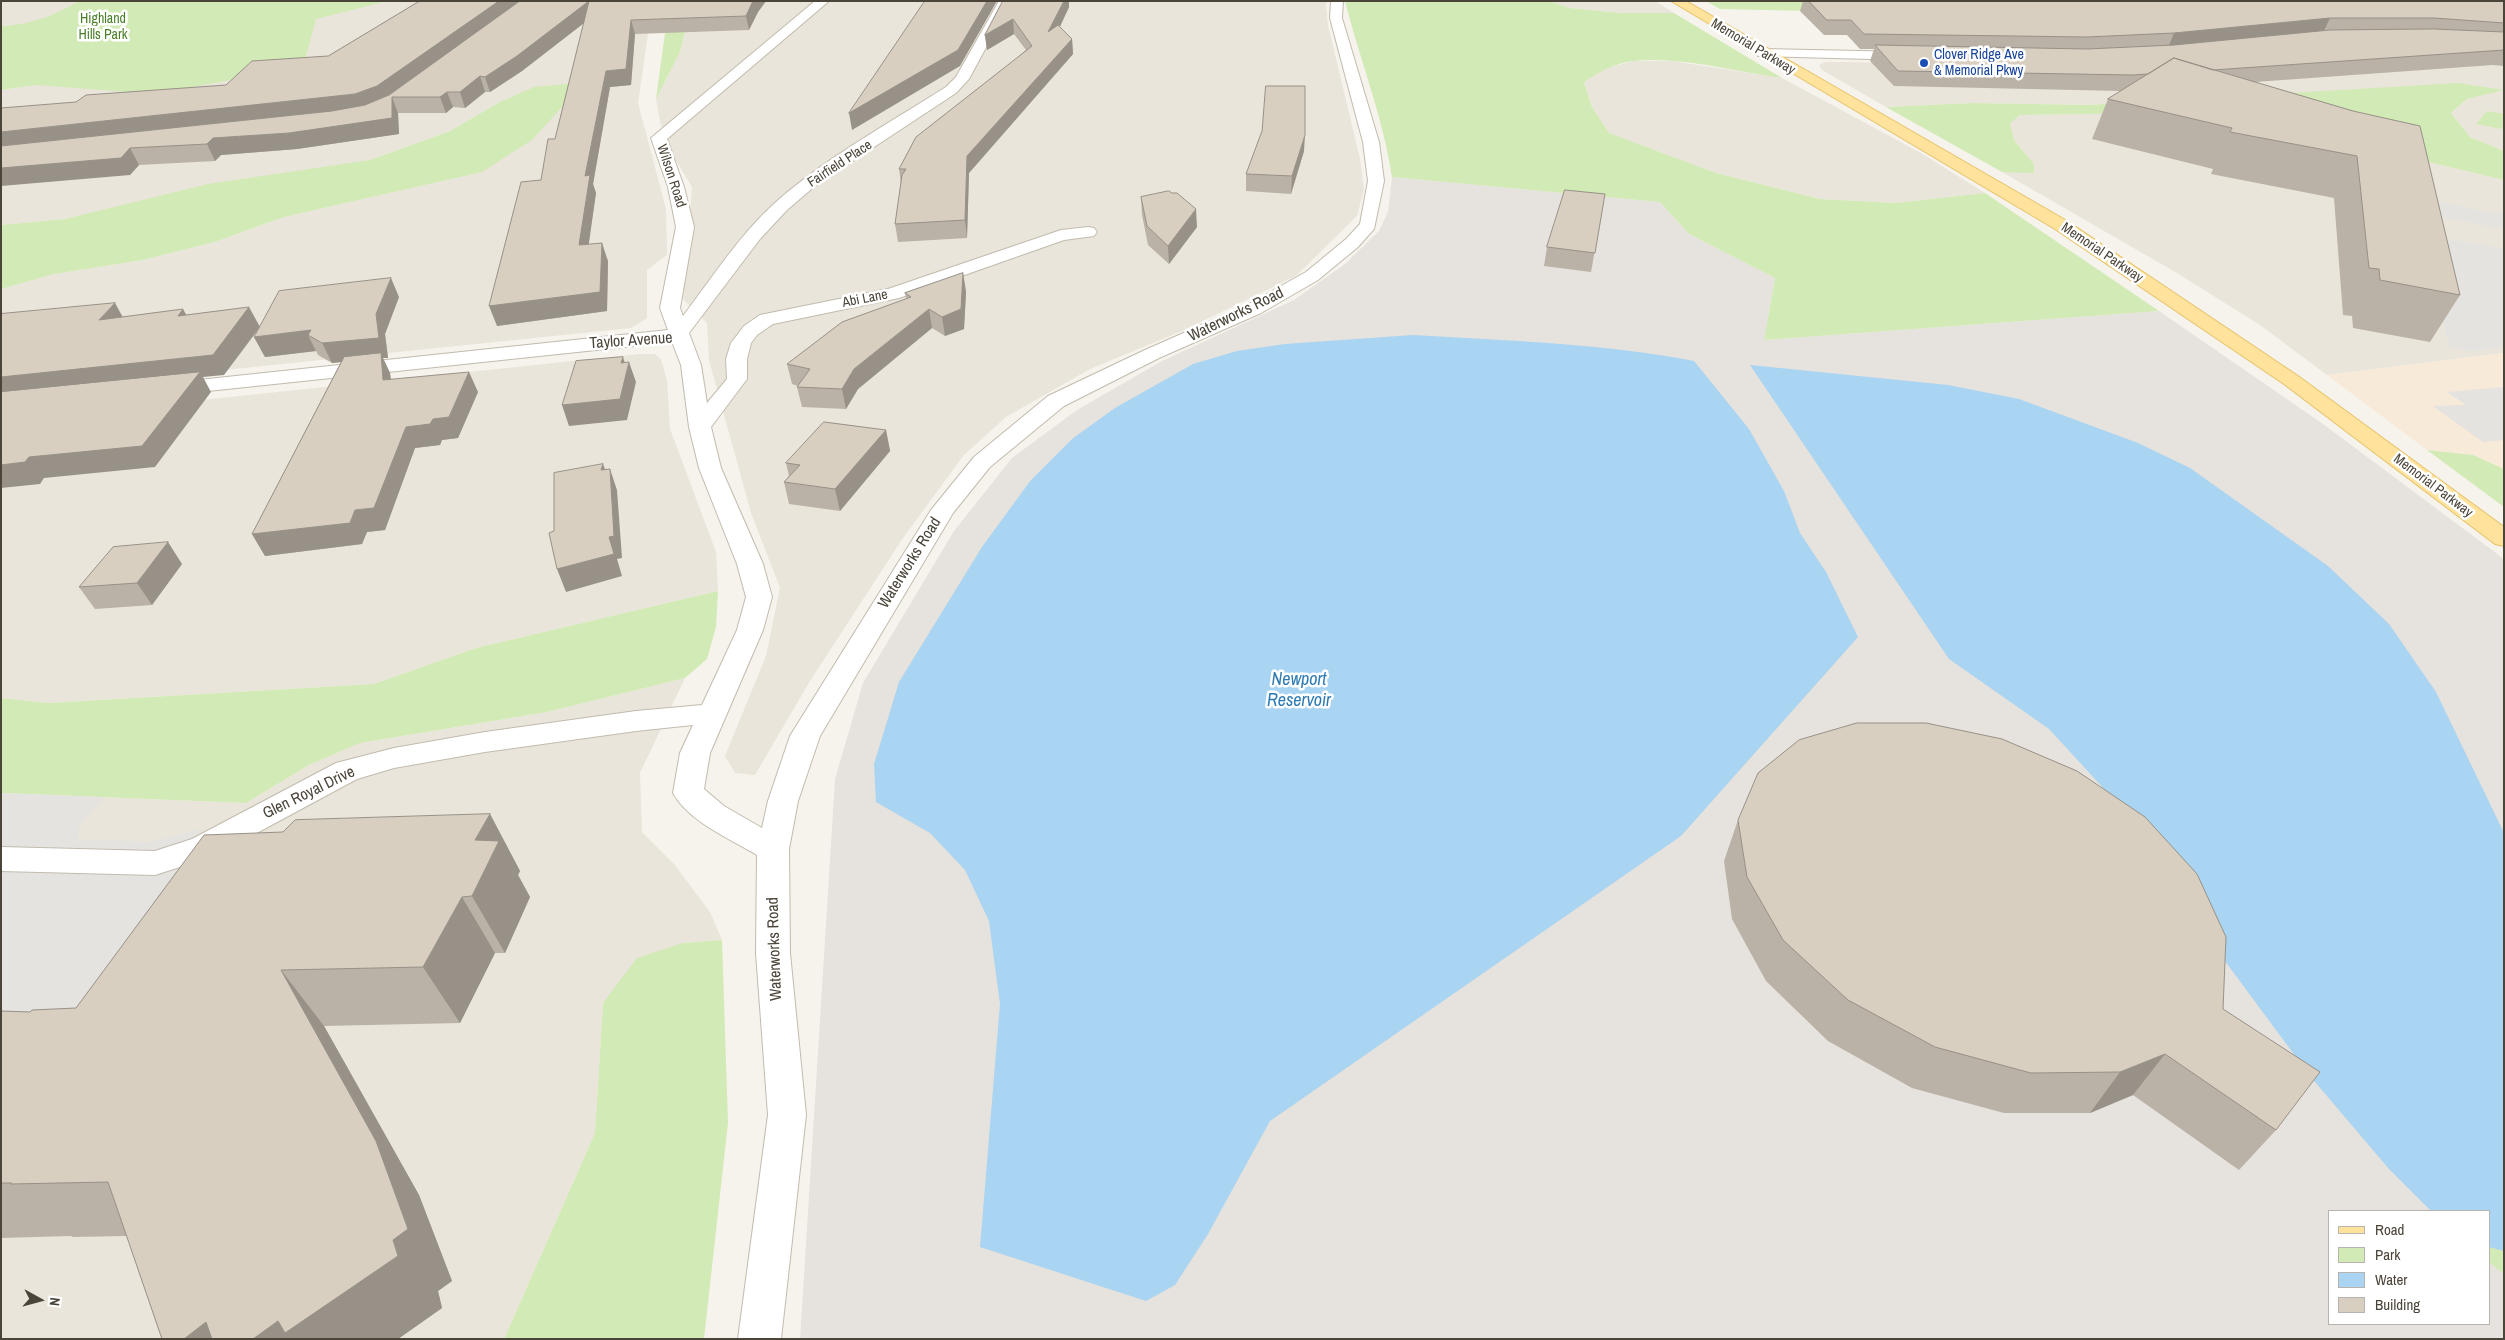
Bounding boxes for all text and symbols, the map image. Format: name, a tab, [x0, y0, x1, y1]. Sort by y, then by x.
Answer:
park label: Highland Hills Park	[78, 11, 128, 44]
street label: Memorial Parkway	[1708, 15, 1798, 79]
place label: Clover Ridge Ave & Memorial Pkwy	[1934, 47, 2024, 80]
marker: Clover Ridge Ave & Memorial Pkwy	[1918, 57, 1930, 69]
street label: Fairfield Place	[805, 137, 875, 191]
street label: Wilson Road	[653, 142, 689, 210]
street label: Memorial Parkway	[2058, 219, 2146, 287]
street label: Waterworks Road	[1185, 284, 1287, 346]
street label: Abi Lane	[841, 286, 889, 312]
street label: Taylor Avenue	[589, 329, 673, 353]
street label: Memorial Parkway	[2390, 451, 2476, 521]
street label: Waterworks Road	[874, 514, 946, 612]
water label: Newport Reservoir	[1267, 669, 1331, 712]
street label: Glen Royal Drive	[260, 762, 358, 824]
street label: Waterworks Road	[764, 897, 786, 1001]
legend	[2328, 1210, 2490, 1325]
text: Road	[2375, 1219, 2404, 1240]
text: Park	[2375, 1244, 2400, 1265]
text: Water	[2375, 1269, 2407, 1290]
north arrow	[15, 1275, 65, 1325]
text: Building	[2375, 1294, 2420, 1315]
text: N	[45, 1297, 64, 1307]

